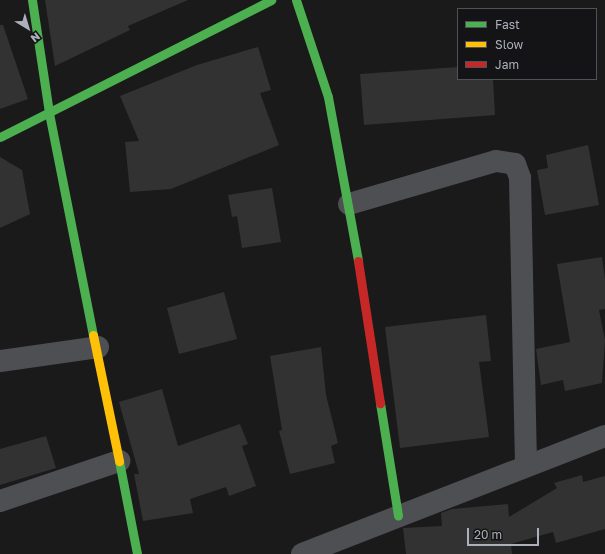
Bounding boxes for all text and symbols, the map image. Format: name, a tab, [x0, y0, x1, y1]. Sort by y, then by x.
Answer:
north arrow	[8, 8, 48, 48]
legend	[457, 8, 597, 80]
text: Fast	[495, 17, 520, 32]
text: N	[28, 30, 43, 46]
text: Slow	[495, 37, 523, 52]
text: Jam	[495, 57, 519, 72]
scale bar	[469, 520, 541, 546]
text: 20 m	[474, 527, 502, 542]

